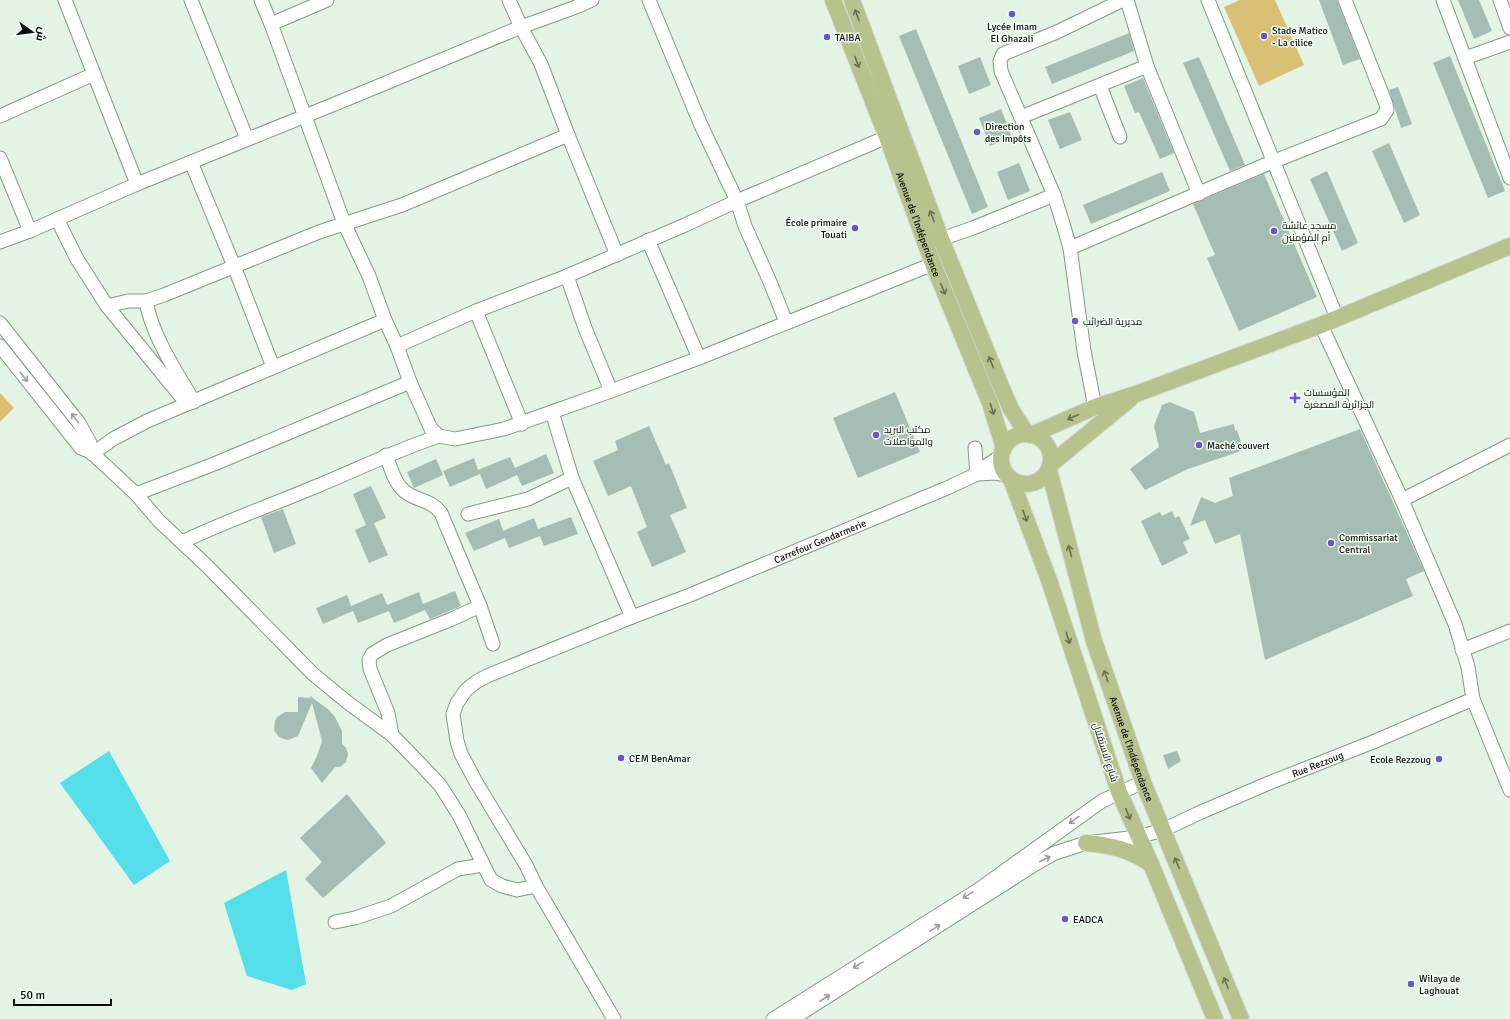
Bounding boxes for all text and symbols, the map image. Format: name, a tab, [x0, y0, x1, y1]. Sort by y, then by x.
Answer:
marker: Lycée Imam El Ghazali	[1007, 9, 1017, 19]
one-way arrow	[852, 10, 860, 22]
north arrow	[12, 12, 52, 52]
place label: Lycée Imam El Ghazali	[987, 21, 1037, 45]
place label: Stade Matico - La cilice	[1272, 25, 1328, 49]
text: ش	[33, 26, 49, 43]
marker: Stade Matico - La cilice	[1259, 31, 1269, 41]
marker: TAIBA	[822, 32, 832, 42]
place label: TAIBA	[835, 32, 861, 44]
one-way arrow	[854, 56, 862, 68]
place label: Direction des Impôts	[985, 121, 1032, 145]
marker: Direction des Impôts	[972, 127, 982, 137]
street label: Avenue de l'Indépendance	[893, 170, 943, 279]
one-way arrow	[928, 210, 936, 222]
place label: École primaire Touati	[785, 216, 847, 241]
place label: مسجد عائشة أم المؤمنين	[1282, 220, 1337, 245]
marker: École primaire Touati	[850, 223, 860, 233]
marker: مسجد عائشة أم المؤمنين	[1269, 226, 1279, 236]
one-way arrow	[940, 282, 947, 294]
marker: مديرية الضرائب	[1070, 316, 1080, 326]
place label: مديرية الضرائب	[1083, 316, 1142, 328]
one-way arrow	[986, 357, 994, 369]
one-way arrow	[19, 371, 28, 382]
place label: المؤسسات الجزائرية المصغرة	[1304, 387, 1374, 411]
marker: المؤسسات الجزائرية المصغرة	[1289, 392, 1301, 404]
one-way arrow	[988, 403, 996, 415]
one-way arrow	[70, 412, 79, 423]
one-way arrow	[1068, 414, 1080, 421]
place label: مكتب البريد والمواصلات	[884, 424, 933, 448]
marker: مكتب البريد والمواصلات	[871, 430, 881, 440]
marker: Maché couvert	[1194, 440, 1204, 450]
place label: Maché couvert	[1207, 440, 1270, 452]
one-way arrow	[1021, 509, 1029, 521]
street label: Carrefour Gendarmerie	[772, 517, 868, 566]
place label: Commissariat Central	[1339, 532, 1398, 556]
marker: Commissariat Central	[1326, 538, 1336, 548]
one-way arrow	[1066, 545, 1073, 558]
one-way arrow	[1065, 632, 1072, 645]
one-way arrow	[1102, 669, 1109, 682]
street label: Avenue de l'Indépendance	[1107, 695, 1155, 803]
street label: شارع الاستقلال	[1090, 721, 1120, 783]
street label: Rue Rezzoug	[1290, 749, 1345, 780]
marker: CEM BenAmar	[616, 753, 626, 763]
place label: CEM BenAmar	[629, 753, 691, 765]
place label: Ecole Rezzoug	[1370, 754, 1431, 766]
marker: Ecole Rezzoug	[1434, 754, 1444, 764]
one-way arrow	[1125, 808, 1132, 820]
one-way arrow	[1069, 816, 1080, 825]
one-way arrow	[1038, 855, 1050, 862]
one-way arrow	[1172, 857, 1180, 869]
one-way arrow	[962, 892, 974, 900]
marker: EADCA	[1060, 914, 1070, 924]
place label: EADCA	[1073, 914, 1103, 926]
one-way arrow	[929, 924, 940, 932]
one-way arrow	[853, 961, 864, 969]
place label: Wilaya de Laghouat	[1419, 973, 1460, 997]
one-way arrow	[1222, 977, 1230, 989]
marker: Wilaya de Laghouat	[1406, 979, 1416, 989]
scale bar	[14, 981, 111, 1007]
text: 50 m	[20, 988, 45, 1003]
one-way arrow	[819, 993, 831, 1001]

